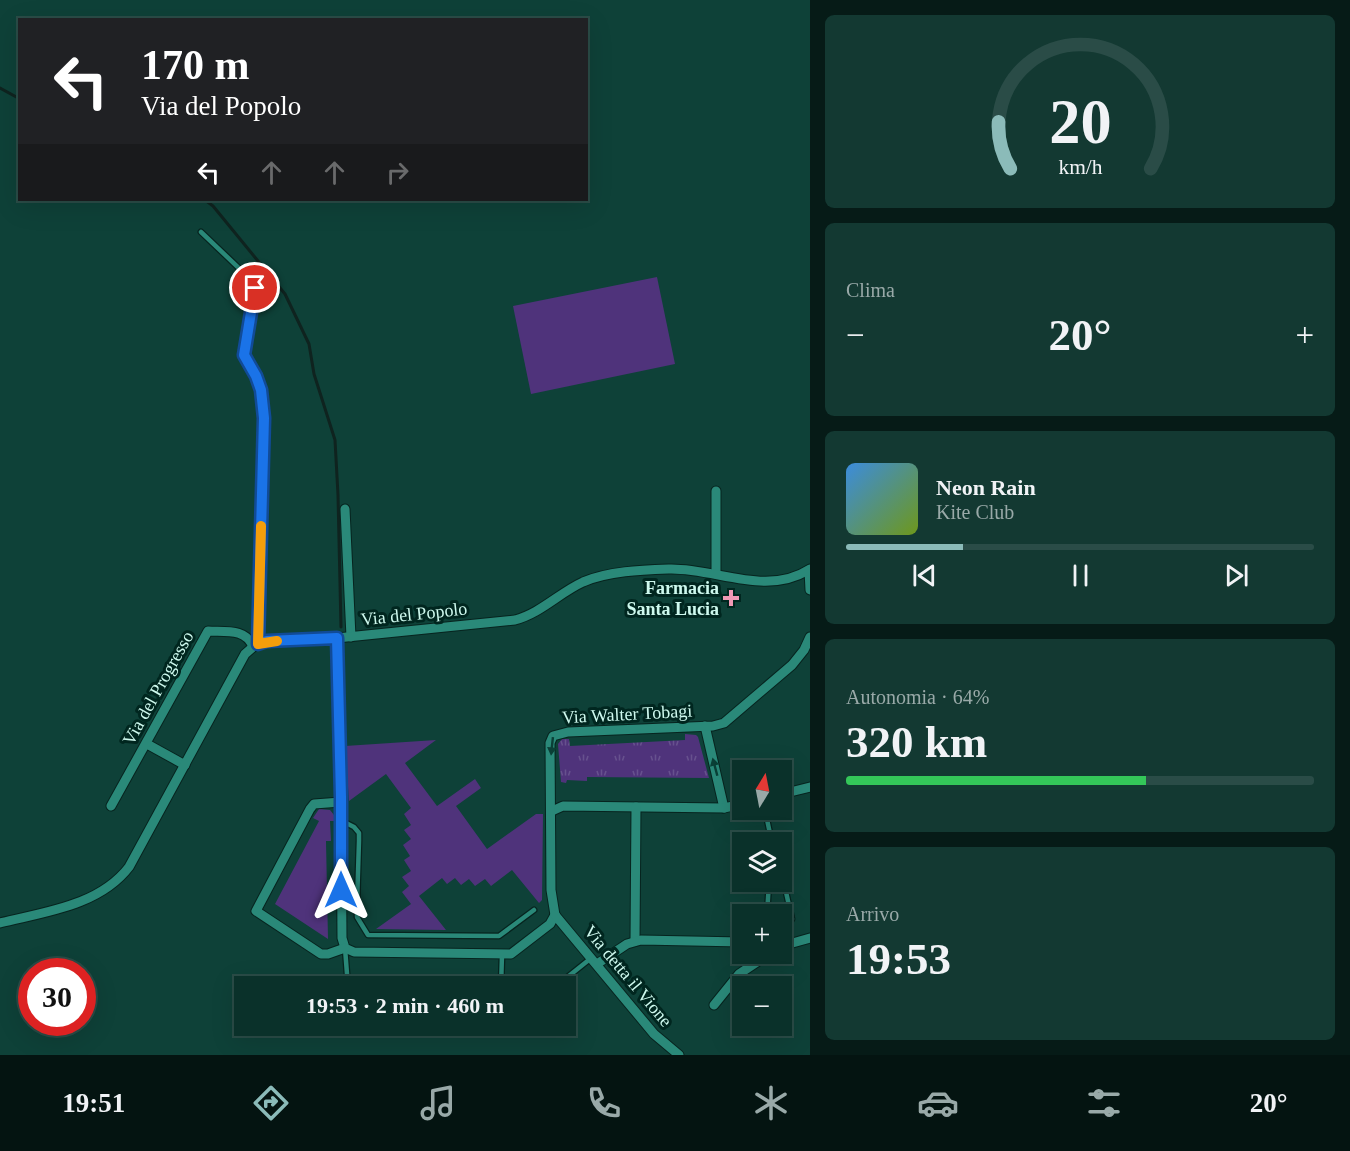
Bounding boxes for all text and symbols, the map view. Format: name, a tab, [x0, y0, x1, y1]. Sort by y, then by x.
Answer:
icon: left	[42, 42, 120, 120]
text: 170 m	[141, 42, 250, 88]
text: 20	[1049, 87, 1111, 156]
text: Via del Popolo	[141, 91, 301, 121]
text: km/h	[1058, 155, 1102, 179]
icon: left	[192, 156, 225, 189]
icon: ahead	[255, 156, 288, 189]
icon: ahead	[318, 156, 351, 189]
icon: right	[381, 156, 414, 189]
pin	[229, 262, 280, 313]
icon: arrive	[238, 271, 271, 304]
text: Clima	[846, 279, 895, 301]
text: 20°	[1049, 310, 1112, 360]
text: −	[846, 317, 865, 353]
text: +	[1295, 317, 1314, 353]
text: Neon Rain	[936, 475, 1036, 500]
text: Kite Club	[936, 501, 1014, 523]
icon: previous	[908, 559, 941, 592]
icon: pause	[1064, 559, 1097, 592]
icon: next	[1220, 559, 1253, 592]
place label: Farmacia Santa Lucia	[626, 578, 719, 619]
marker: Farmacia Santa Lucia	[724, 591, 738, 605]
street label: Via del Popolo	[360, 598, 468, 630]
street label: Via del Progresso	[118, 628, 198, 748]
text: Autonomia · 64%	[846, 686, 989, 708]
street label: Via Walter Tobagi	[561, 701, 693, 727]
text: 320 km	[846, 717, 987, 767]
one-way arrow	[547, 737, 556, 756]
one-way arrow	[710, 758, 719, 776]
north arrow	[732, 760, 792, 820]
map controls	[732, 760, 792, 1036]
button: layers	[732, 832, 792, 892]
position arrow	[309, 858, 373, 922]
text: Arrivo	[846, 903, 899, 925]
button: +	[732, 904, 792, 964]
street label: Via detta il Vione	[580, 921, 676, 1031]
text: 19:53	[846, 934, 951, 984]
speed limit sign: 30	[18, 958, 96, 1036]
button: −	[732, 976, 792, 1036]
text: 19:53 · 2 min · 460 m	[306, 993, 504, 1018]
icon: directions	[250, 1082, 292, 1124]
icon: music	[417, 1082, 459, 1124]
icon: phone	[583, 1082, 625, 1124]
icon: climate	[750, 1082, 792, 1124]
icon: car	[917, 1082, 959, 1124]
icon: filters	[1083, 1082, 1125, 1124]
text: 19:51	[62, 1088, 125, 1118]
text: 20°	[1250, 1088, 1288, 1118]

